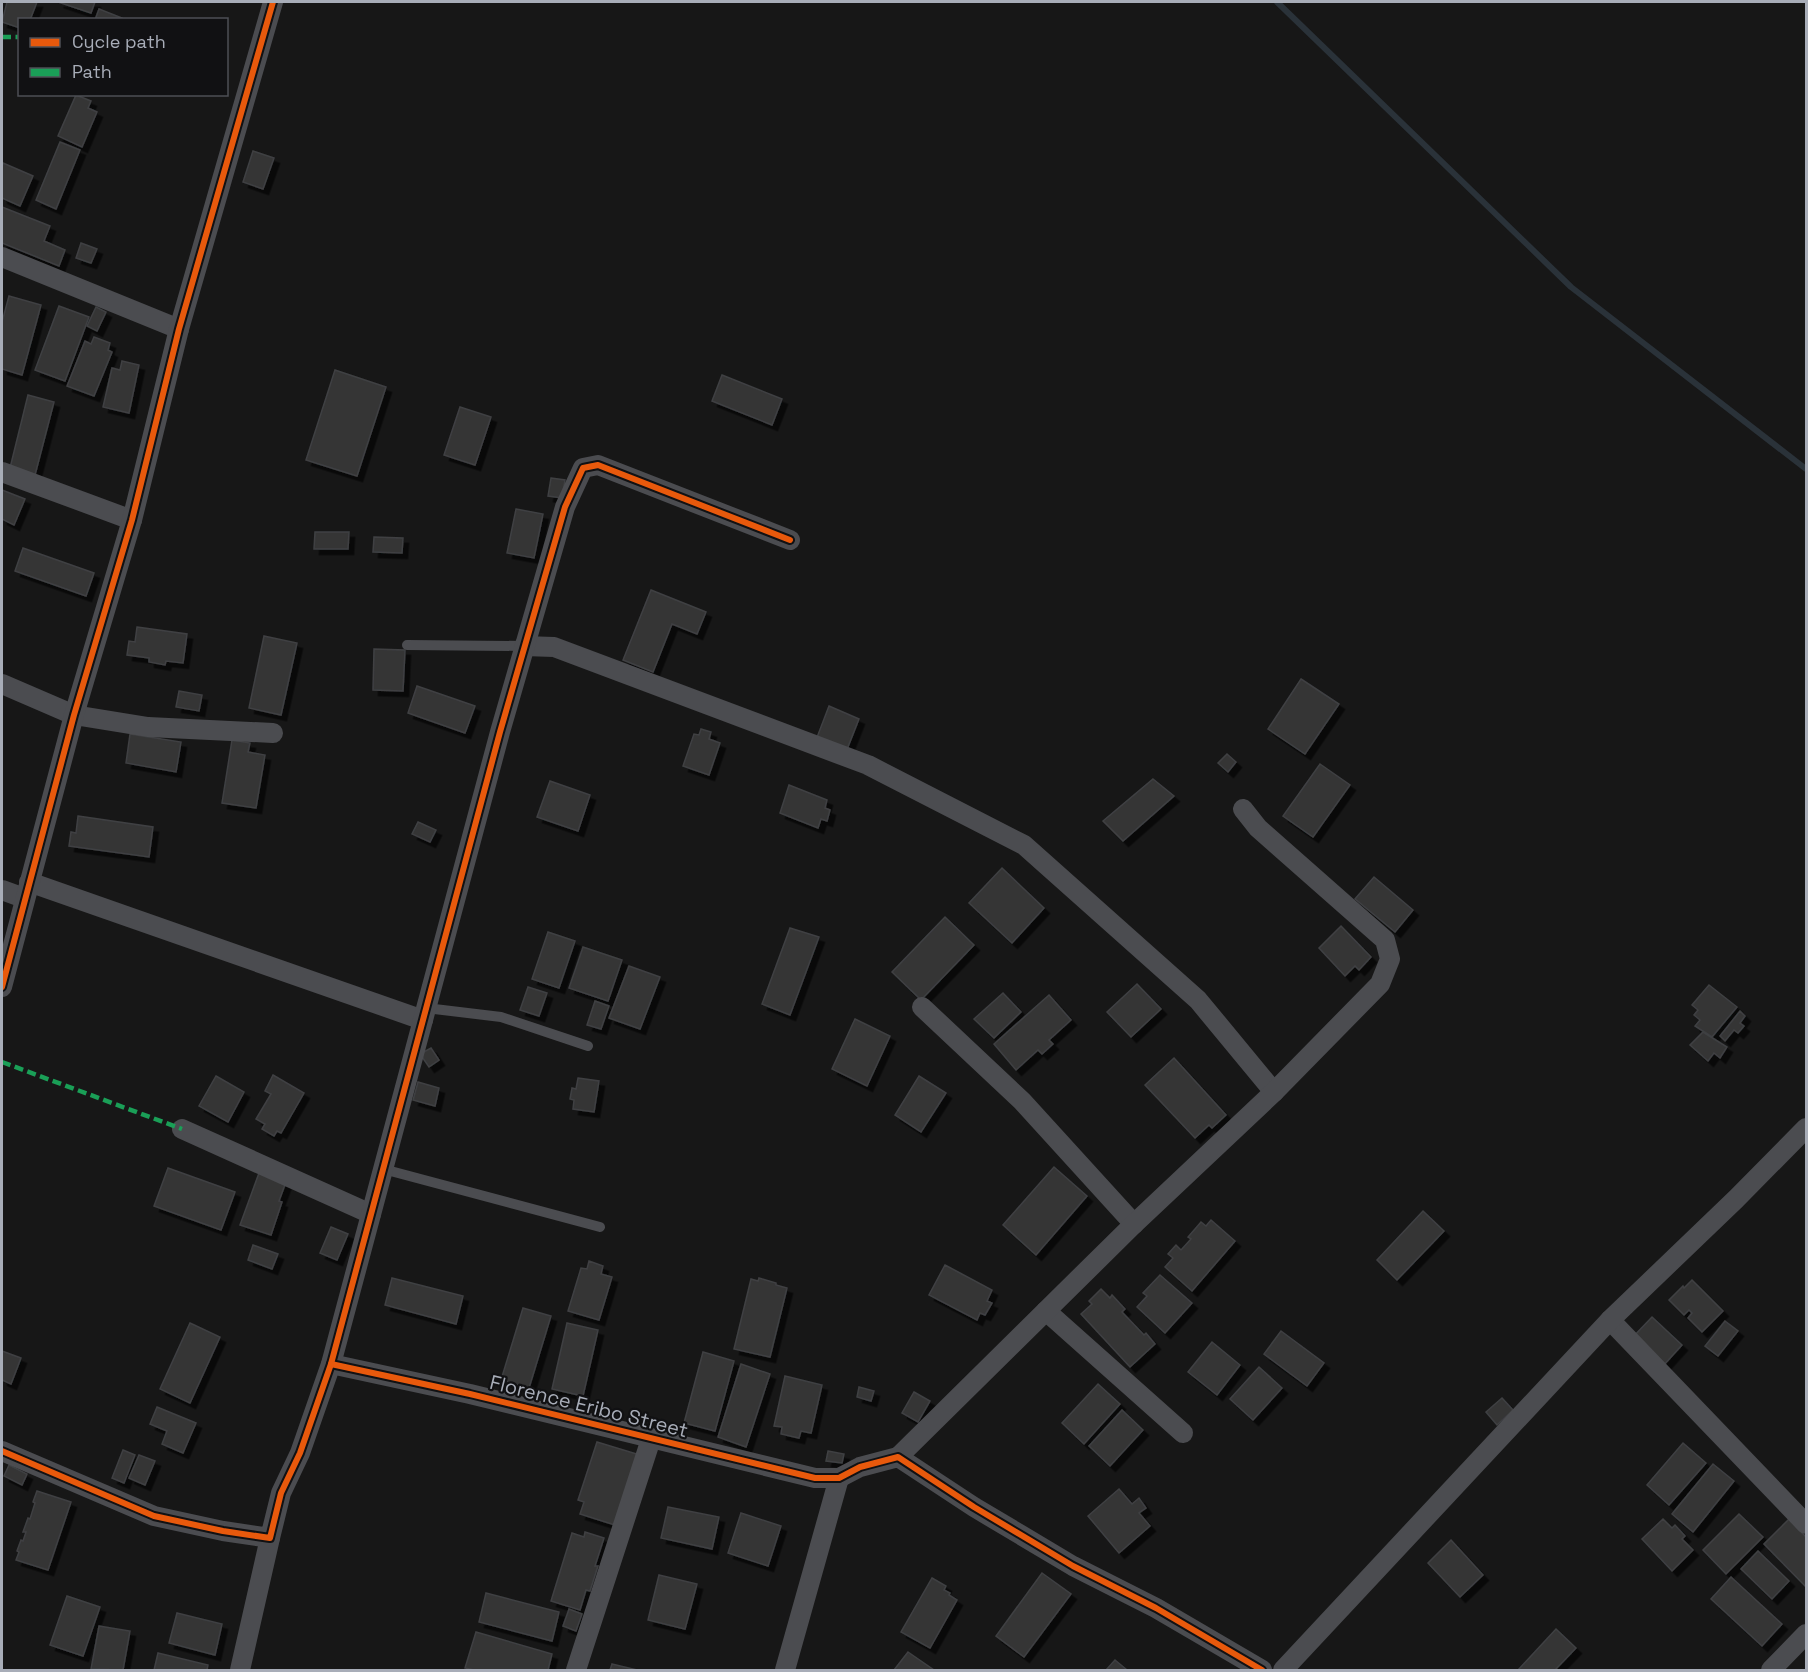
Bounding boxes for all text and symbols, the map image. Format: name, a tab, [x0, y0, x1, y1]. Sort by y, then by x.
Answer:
legend	[18, 18, 228, 96]
text: Cycle path	[72, 30, 166, 53]
text: Path	[72, 60, 112, 83]
street label: Florence Eribo Street	[487, 1369, 691, 1443]

